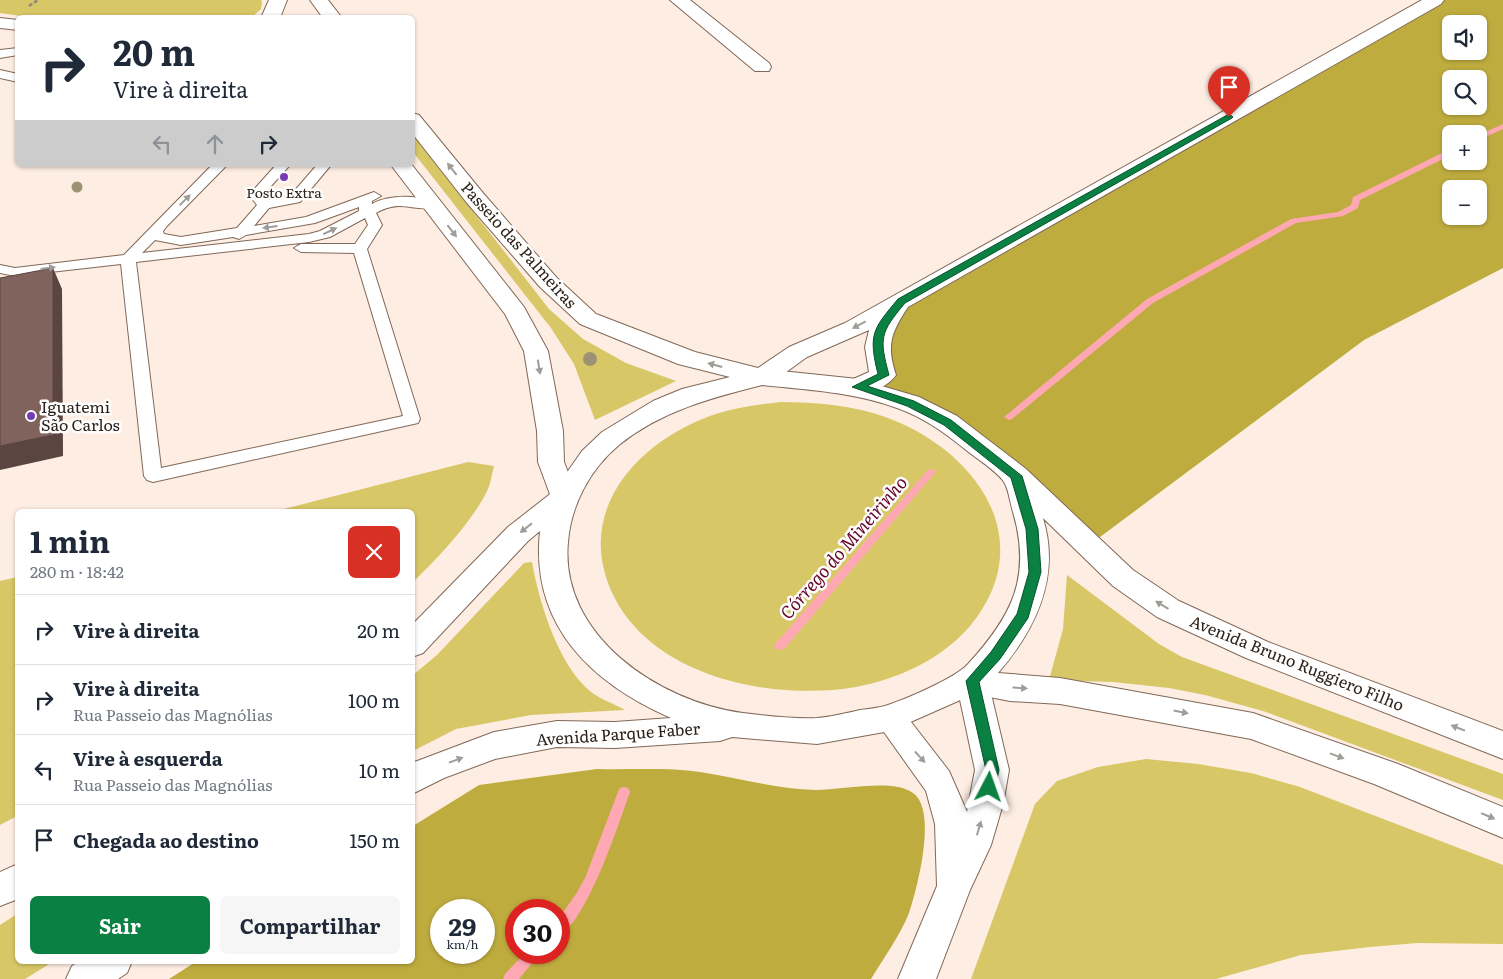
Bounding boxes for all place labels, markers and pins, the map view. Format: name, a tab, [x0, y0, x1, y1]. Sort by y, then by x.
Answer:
pin	[1208, 66, 1250, 117]
marker: Posto Extra	[278, 171, 290, 183]
place label: Posto Extra	[246, 182, 322, 202]
place label: Iguatemi São Carlos	[41, 394, 120, 436]
marker: Iguatemi São Carlos	[25, 410, 37, 422]

